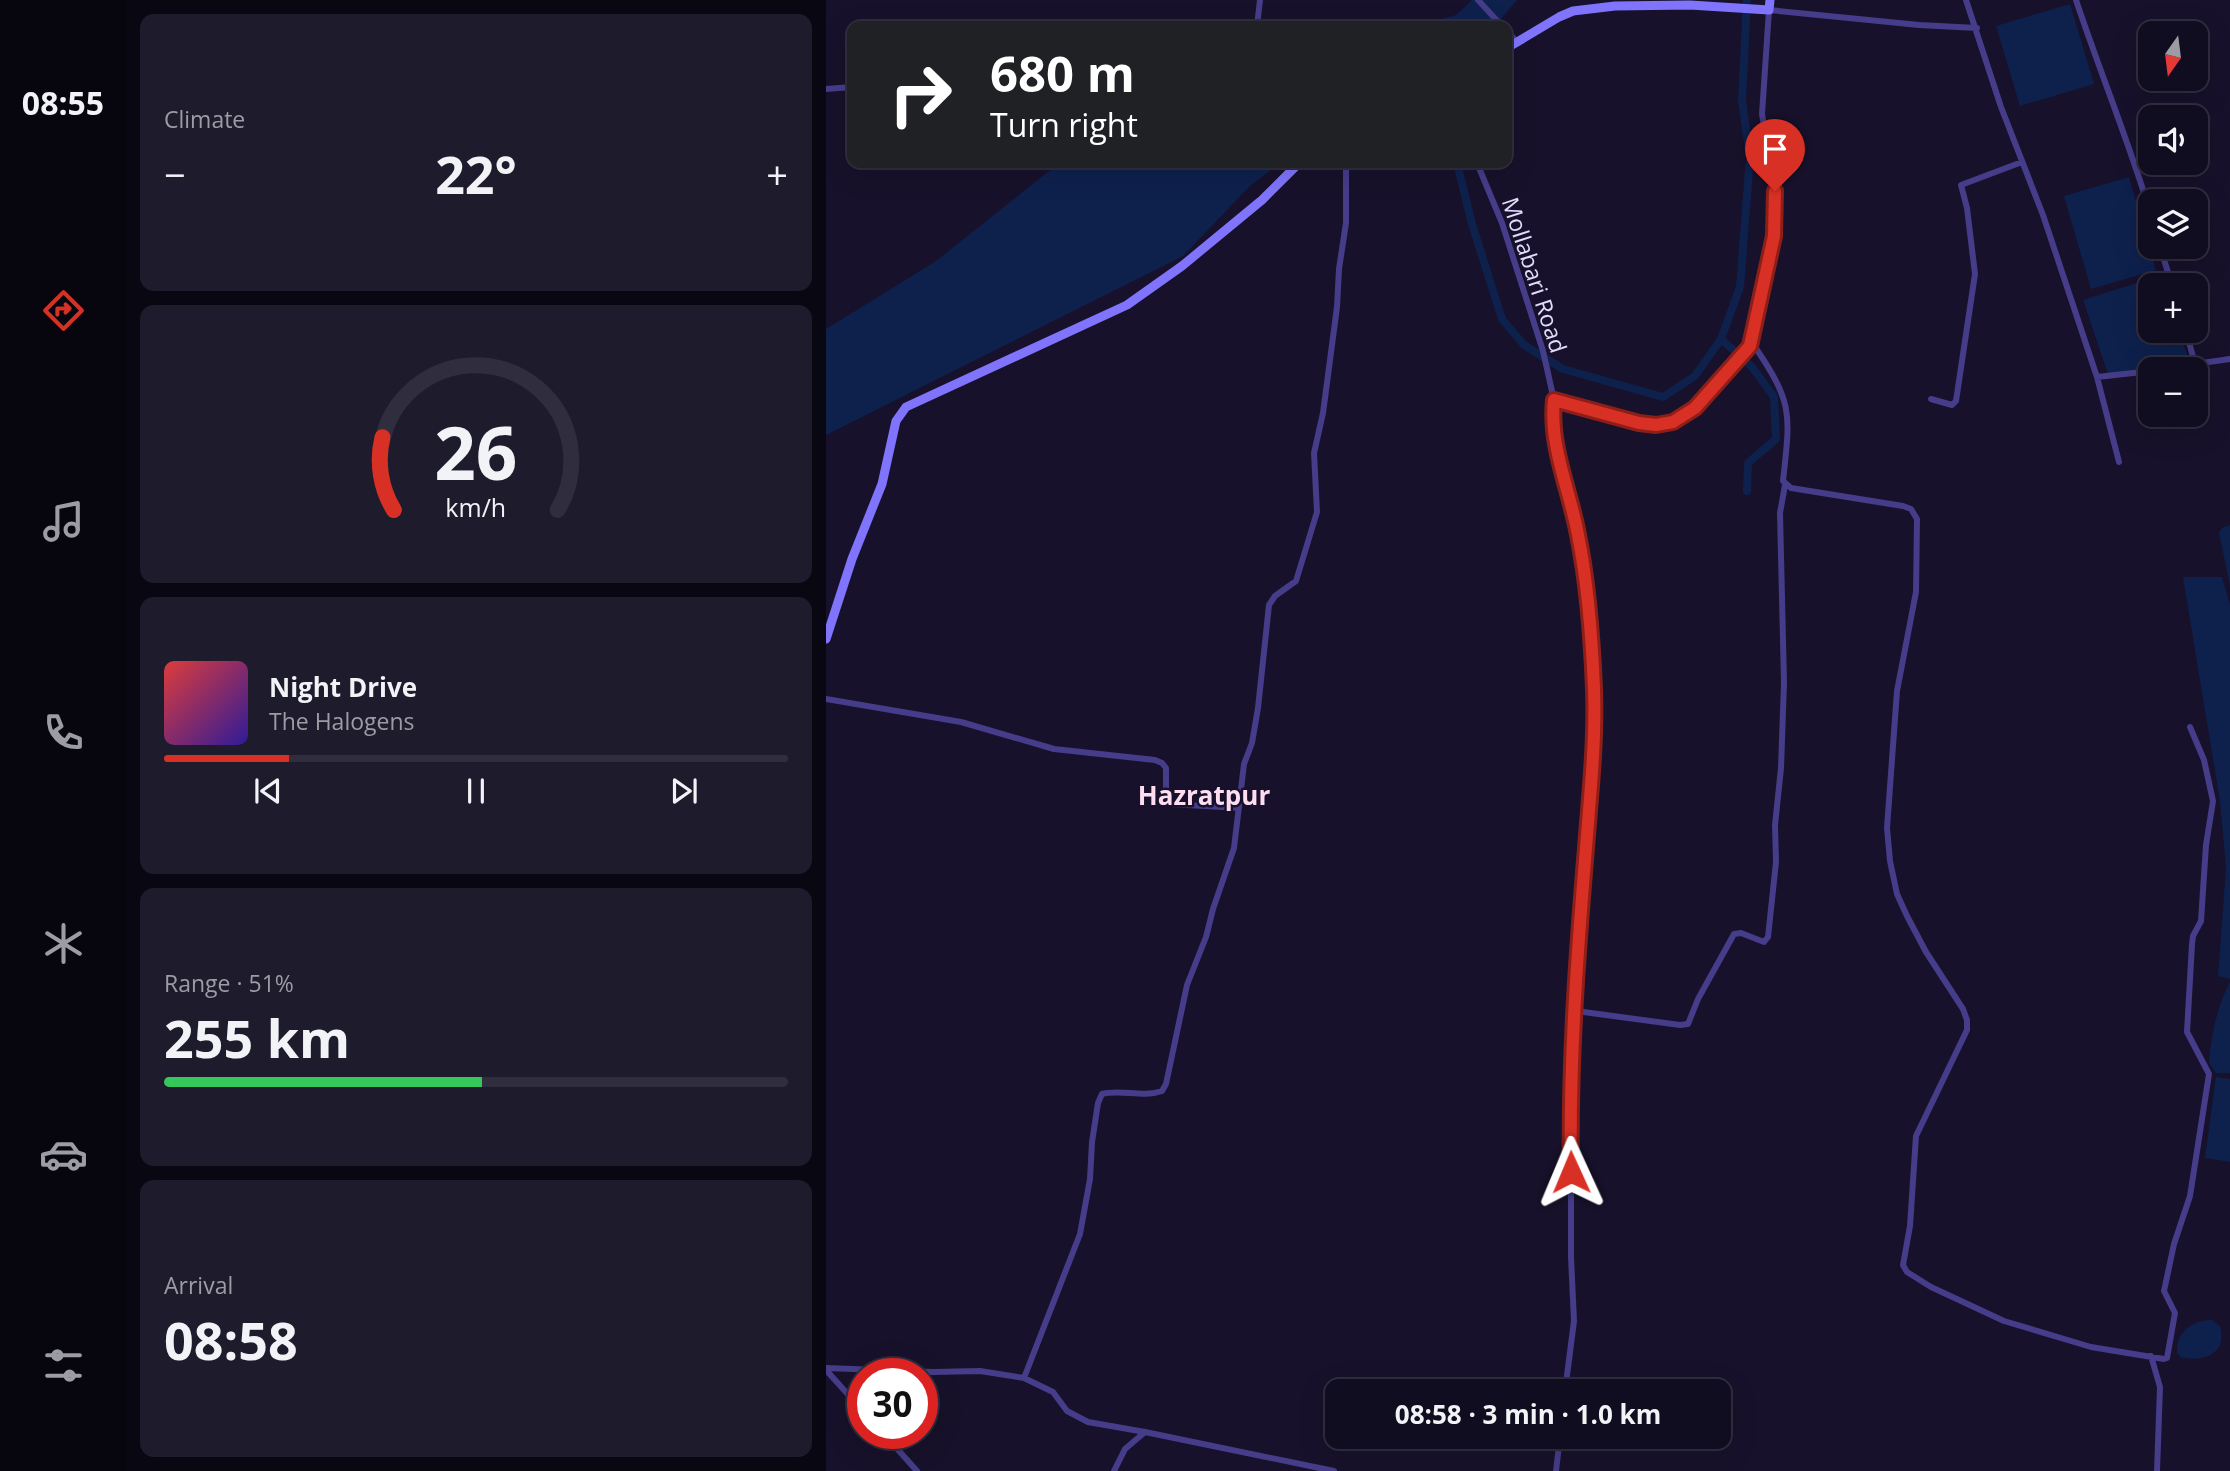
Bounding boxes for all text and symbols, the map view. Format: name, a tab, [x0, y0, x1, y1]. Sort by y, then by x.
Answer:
north arrow	[2138, 21, 2208, 91]
map controls	[2138, 21, 2208, 427]
text: 680 m	[990, 40, 1135, 106]
icon: right	[875, 49, 966, 140]
text: 08:55	[22, 81, 104, 124]
text: Climate	[164, 103, 245, 135]
text: Turn right	[990, 103, 1138, 146]
button: sound	[2138, 105, 2208, 175]
pin	[1745, 119, 1805, 191]
icon: arrive	[1756, 130, 1794, 168]
text: 22°	[435, 138, 517, 209]
text: −	[164, 148, 186, 200]
text: +	[766, 148, 788, 200]
button: layers	[2138, 189, 2208, 259]
street label: Mollabari Road	[1495, 193, 1575, 357]
button: +	[2138, 273, 2208, 343]
icon: directions	[39, 286, 88, 335]
button: −	[2138, 357, 2208, 427]
text: 26	[434, 403, 518, 502]
text: km/h	[446, 490, 506, 524]
icon: music	[39, 497, 88, 546]
text: Night Drive	[269, 669, 417, 705]
text: The Halogens	[269, 705, 415, 737]
icon: phone	[39, 708, 88, 757]
icon: previous	[249, 772, 287, 810]
icon: pause	[457, 772, 495, 810]
icon: next	[665, 772, 703, 810]
district label: Hazratpur	[1138, 777, 1270, 813]
icon: climate	[39, 919, 88, 968]
text: Range · 51%	[164, 967, 294, 999]
text: 255 km	[164, 1002, 350, 1073]
icon: car	[39, 1130, 88, 1179]
position arrow	[1534, 1135, 1608, 1209]
text: Arrival	[164, 1269, 233, 1301]
text: 08:58	[164, 1304, 298, 1375]
icon: filters	[39, 1341, 88, 1390]
speed limit sign: 30	[847, 1358, 938, 1449]
text: 08:58 · 3 min · 1.0 km	[1395, 1396, 1661, 1432]

